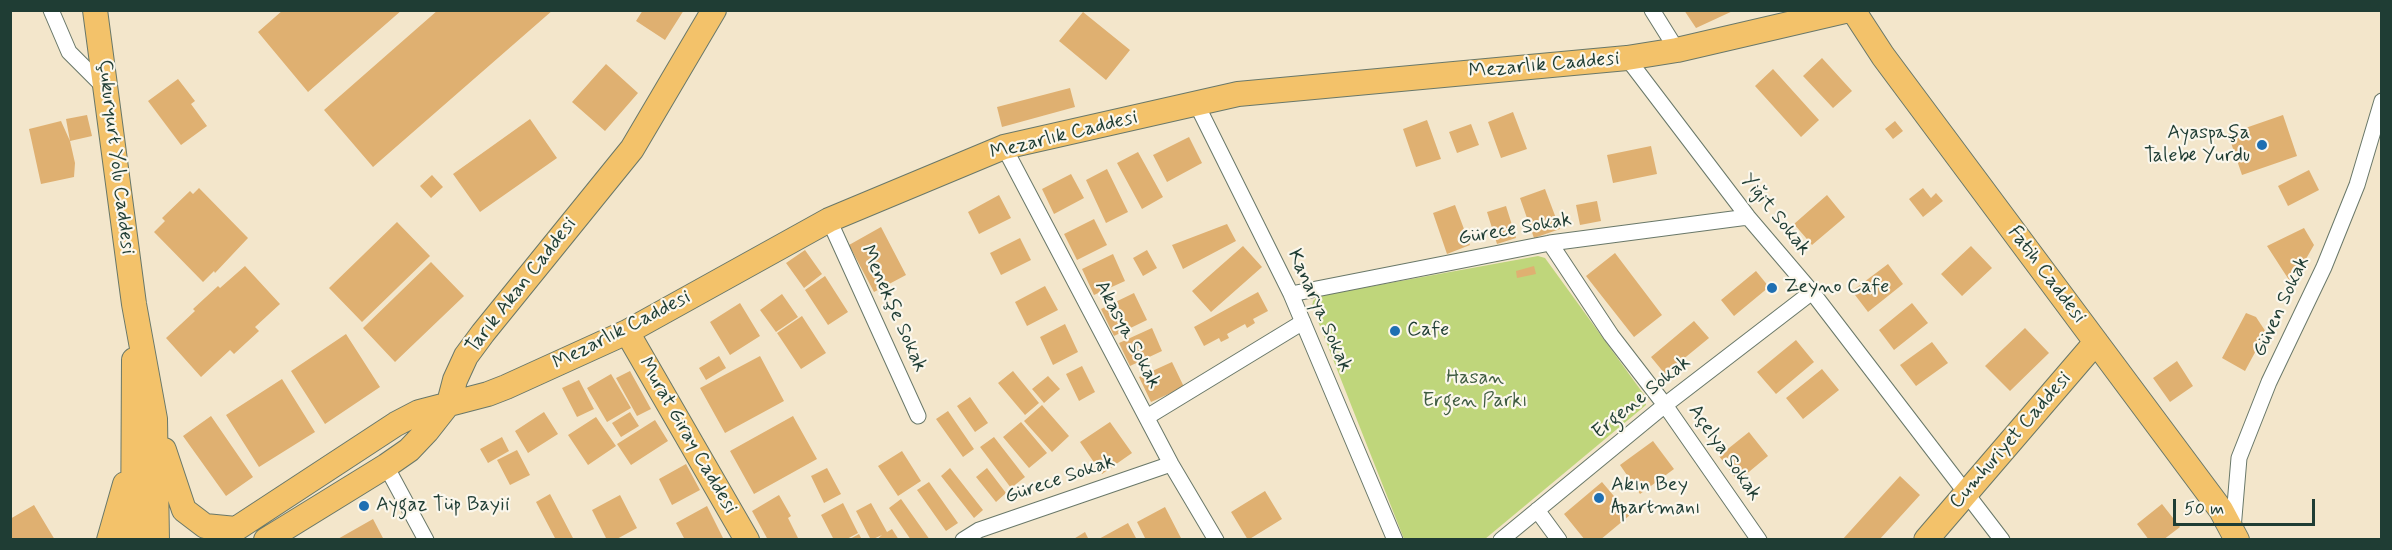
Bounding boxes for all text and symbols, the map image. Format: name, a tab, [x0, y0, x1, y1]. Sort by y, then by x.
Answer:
street label: Mezarlık Caddesi	[1468, 47, 1620, 85]
street label: Çukuryurt Yolu Caddesi	[91, 58, 139, 256]
street label: Mezarlık Caddesi	[988, 106, 1140, 166]
place label: Ayaspaşa Talebe Yurdu	[2144, 122, 2250, 169]
marker: Ayaspaşa Talebe Yurdu	[2255, 138, 2269, 152]
street label: Yiğit Sokak	[1735, 169, 1815, 261]
street label: Gürece Sokak	[1456, 208, 1574, 252]
street label: Tarık Akan Caddesi	[462, 213, 582, 359]
street label: Fatih Caddesi	[2002, 222, 2090, 328]
street label: Menekşe Sokak	[854, 242, 932, 376]
street label: Kanarya Sokak	[1281, 246, 1357, 376]
street label: Güven Sokak	[2248, 253, 2316, 361]
place label: Zeyno Cafe	[1784, 276, 1889, 300]
street label: Akasya Sokak	[1088, 277, 1166, 393]
marker: Zeyno Cafe	[1765, 281, 1779, 295]
street label: Mezarlık Caddesi	[549, 286, 695, 376]
place label: Cafe	[1407, 319, 1449, 343]
marker: Cafe	[1388, 324, 1402, 338]
street label: Ergene Sokak	[1588, 351, 1696, 445]
street label: Murat Giray Caddesi	[632, 354, 742, 518]
park label: Hasan Ergen Parkı	[1423, 367, 1527, 414]
street label: Cumhuriyet Caddesi	[1945, 368, 2077, 514]
street label: Açelya Sokak	[1682, 400, 1766, 506]
street label: Gürece Sokak	[1002, 450, 1118, 510]
place label: Akın Bey Apartmanı	[1611, 474, 1701, 521]
scale bar	[2176, 487, 2318, 525]
marker: Akın Bey Apartmanı	[1592, 491, 1606, 505]
place label: Aygaz Tüp Bayii	[376, 494, 510, 518]
text: 50 m	[2184, 497, 2224, 521]
marker: Aygaz Tüp Bayii	[357, 499, 371, 513]

